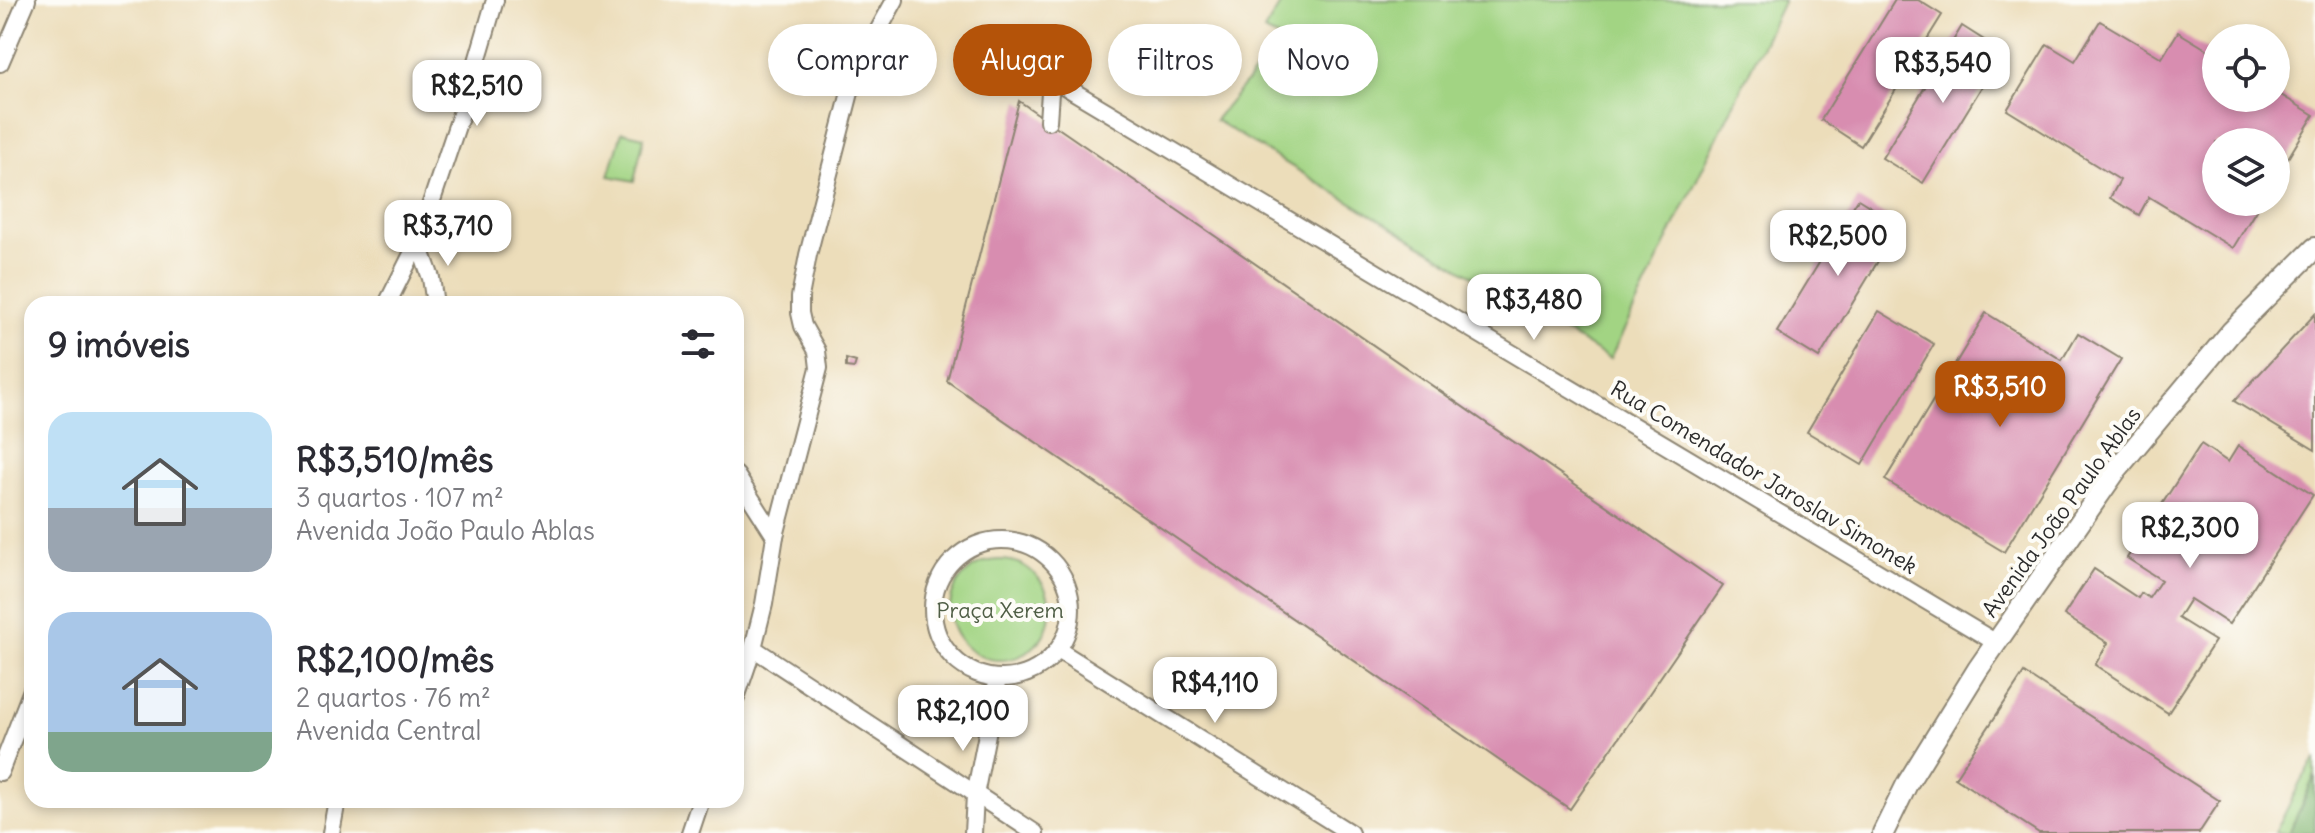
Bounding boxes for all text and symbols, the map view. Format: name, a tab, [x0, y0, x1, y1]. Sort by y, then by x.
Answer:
chip: Comprar	[768, 24, 937, 96]
chip: Alugar	[953, 24, 1092, 96]
chip: Filtros	[1108, 24, 1242, 96]
chip: Novo	[1258, 24, 1378, 96]
map controls	[2202, 24, 2290, 216]
button: locate	[2202, 24, 2290, 112]
pin: R$3,540	[1869, 37, 2017, 105]
text: R$3,540	[1894, 46, 1992, 79]
pin: R$2,510	[403, 60, 551, 128]
text: R$2,510	[430, 69, 524, 102]
button: layers	[2202, 128, 2290, 216]
pin: R$3,710	[374, 200, 522, 268]
text: R$3,710	[402, 209, 494, 242]
pin: R$2,500	[1764, 210, 1912, 278]
text: R$2,500	[1788, 219, 1888, 252]
pin: R$3,480	[1460, 274, 1608, 342]
text: R$3,480	[1485, 283, 1583, 316]
icon: filters	[676, 322, 720, 366]
text: 9 imóveis	[48, 323, 190, 366]
pin: R$3,510	[1926, 361, 2074, 429]
text: R$3,510	[1953, 370, 2047, 403]
street label: Rua Comendador Jaroslav Simonek	[1606, 374, 1922, 580]
street label: Avenida João Paulo Ablas	[1975, 402, 2147, 622]
text: R$3,510/mês	[296, 438, 493, 481]
icon: home	[112, 444, 208, 540]
text: 3 quartos · 107 m²	[296, 481, 504, 514]
pin: R$2,300	[2116, 502, 2264, 570]
text: R$2,300	[2140, 511, 2240, 544]
text: Avenida João Paulo Ablas	[296, 514, 595, 547]
park label: Praça Xerem	[936, 596, 1064, 624]
text: R$2,100/mês	[296, 638, 494, 681]
icon: home	[112, 644, 208, 740]
pin: R$4,110	[1141, 657, 1289, 725]
text: R$4,110	[1171, 666, 1259, 699]
text: 2 quartos · 76 m²	[296, 681, 491, 714]
pin: R$2,100	[889, 685, 1037, 753]
text: R$2,100	[916, 694, 1010, 727]
text: Avenida Central	[296, 714, 481, 747]

